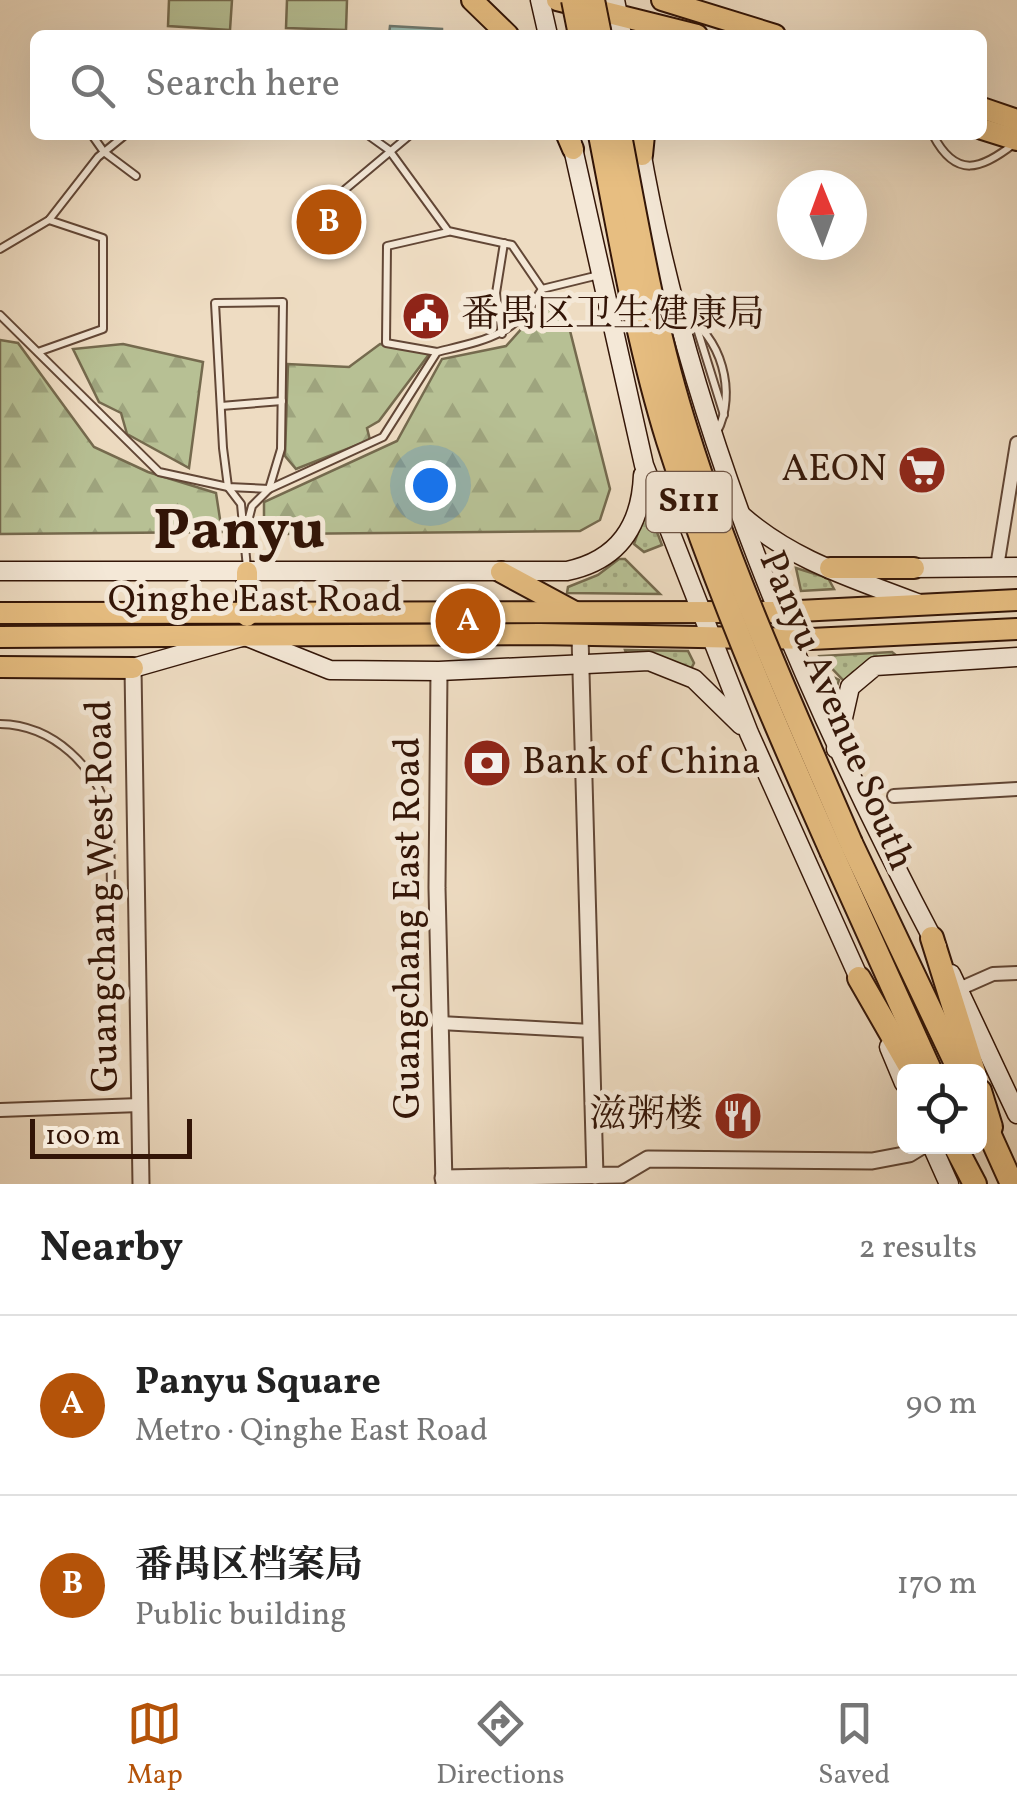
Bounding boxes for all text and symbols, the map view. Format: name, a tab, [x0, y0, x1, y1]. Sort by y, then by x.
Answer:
search box	[30, 30, 987, 140]
icon: search	[65, 58, 120, 113]
text: Search here	[145, 59, 340, 112]
north arrow	[777, 170, 867, 260]
pin: B	[296, 184, 362, 260]
public building icon: 番禺区卫生健康局	[400, 290, 452, 342]
place label: 番禺区卫生健康局	[461, 290, 765, 343]
place label: AEON	[781, 444, 887, 497]
supermarket icon: AEON	[896, 444, 948, 496]
your location	[405, 460, 456, 511]
road number: S111	[646, 472, 732, 532]
district label: Panyu	[153, 493, 325, 574]
street label: Panyu Avenue South	[744, 543, 926, 879]
street label: Qinghe East Road	[108, 575, 402, 628]
pin: A	[436, 584, 500, 658]
street label: Guangchang West Road	[74, 699, 134, 1093]
street label: Guangchang East Road	[383, 737, 436, 1119]
bank icon: Bank of China	[461, 737, 513, 789]
place label: Bank of China	[522, 737, 761, 790]
map controls	[897, 1064, 987, 1154]
button: locate	[897, 1064, 987, 1154]
place label: 滋粥楼	[589, 1090, 703, 1143]
restaurant icon: 滋粥楼	[712, 1090, 764, 1142]
scale bar	[30, 1114, 192, 1158]
text: 100 m	[45, 1117, 120, 1156]
text: Nearby	[40, 1220, 183, 1279]
text: 2 results	[859, 1227, 977, 1271]
text: Panyu Square	[135, 1357, 381, 1410]
text: A	[61, 1383, 84, 1427]
text: 90 m	[906, 1383, 977, 1427]
text: Metro · Qinghe East Road	[135, 1410, 488, 1454]
text: 番禺区档案局	[135, 1541, 363, 1594]
text: B	[62, 1563, 83, 1607]
text: 170 m	[896, 1563, 977, 1607]
text: Public building	[135, 1594, 347, 1638]
tab: Map	[127, 1696, 183, 1795]
tab: Directions	[436, 1696, 565, 1795]
tab: Saved	[818, 1696, 890, 1795]

